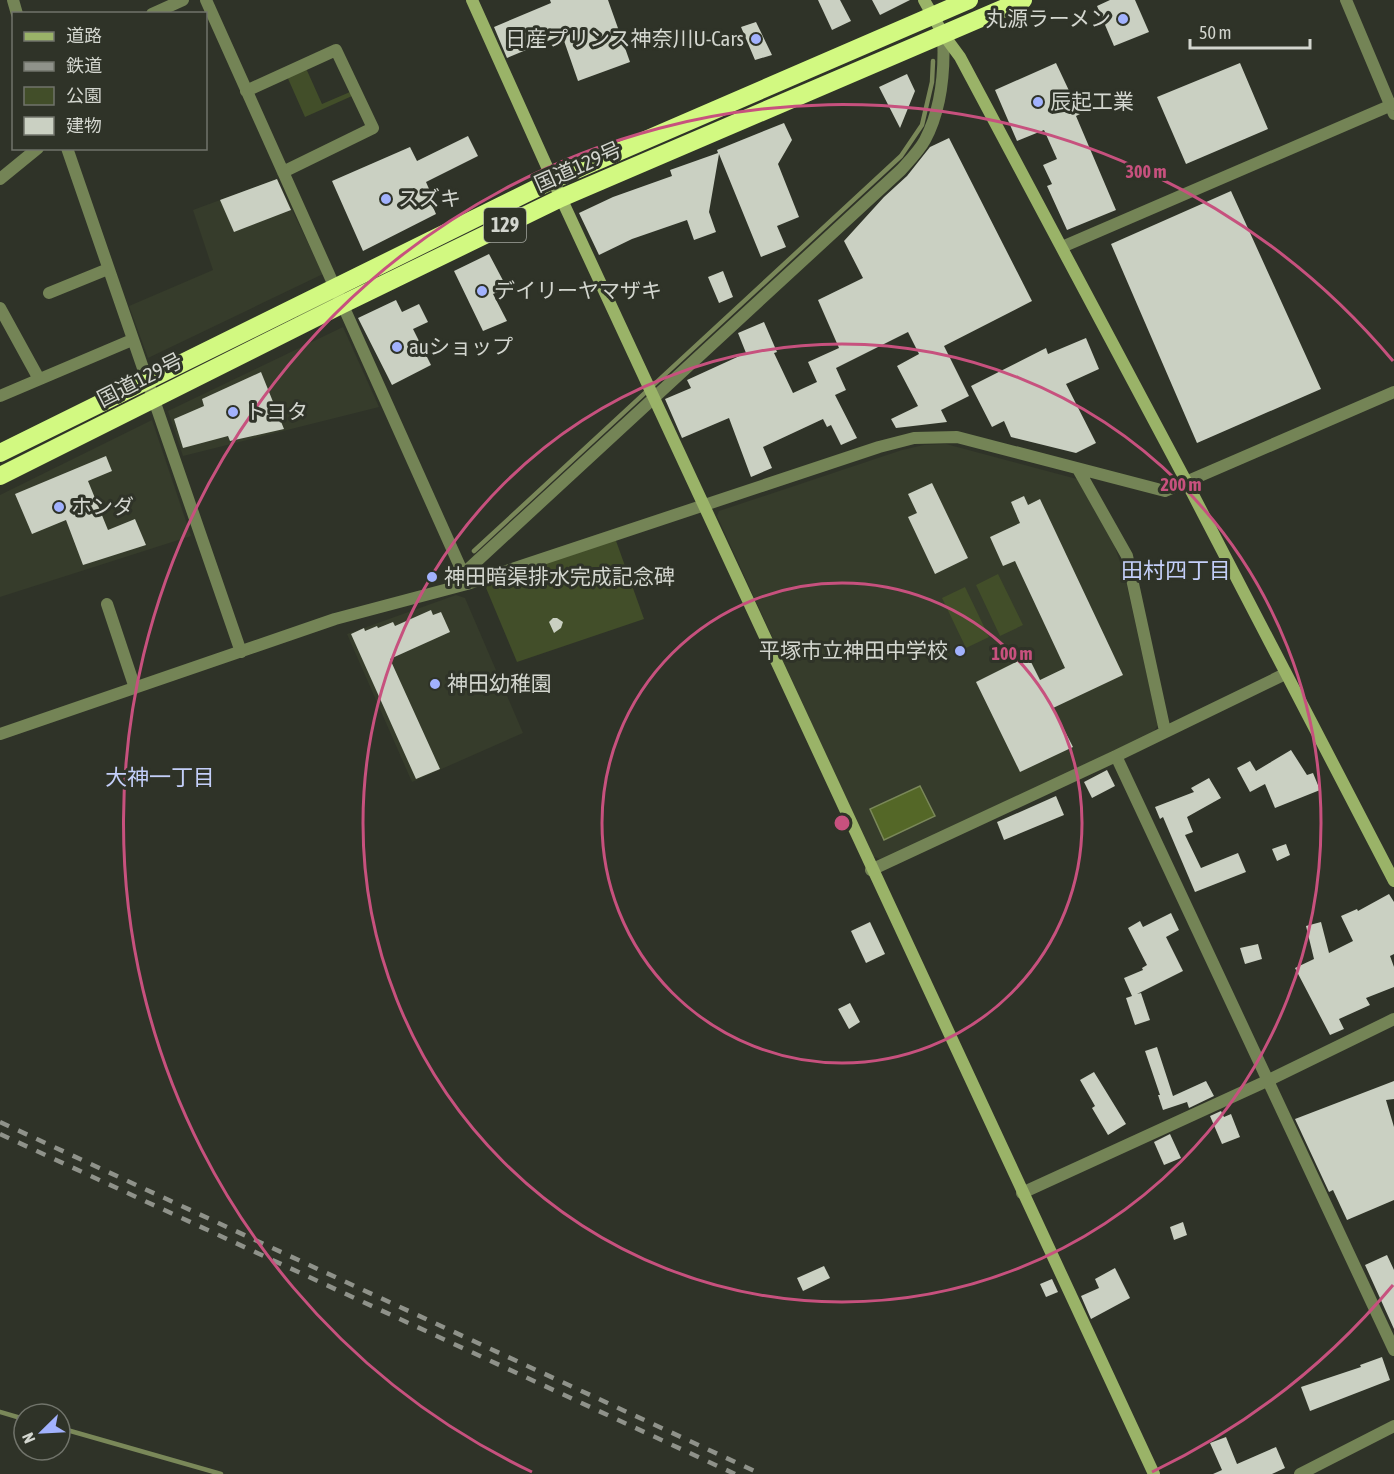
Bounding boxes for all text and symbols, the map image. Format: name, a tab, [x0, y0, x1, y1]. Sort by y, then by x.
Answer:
place label: 丸源ラーメン	[986, 6, 1111, 30]
legend	[12, 12, 207, 150]
marker: 丸源ラーメン	[1116, 12, 1130, 26]
scale bar	[1190, 12, 1310, 50]
text: 50 m	[1199, 22, 1231, 43]
text: 道路	[66, 25, 102, 46]
place label: 日産プリンス神奈川U-Cars	[505, 26, 744, 50]
marker: 日産プリンス神奈川U-Cars	[749, 32, 763, 46]
text: 鉄道	[66, 55, 102, 76]
text: 公園	[66, 85, 102, 106]
place label: 辰起工業	[1050, 89, 1134, 113]
marker: 辰起工業	[1031, 95, 1045, 109]
text: 建物	[66, 115, 102, 136]
street label: 国道129号	[530, 136, 625, 196]
text: 300 m	[1126, 161, 1166, 182]
place label: スズキ	[398, 186, 461, 210]
marker: スズキ	[379, 192, 393, 206]
road number: 129	[484, 208, 526, 242]
place label: デイリーヤマザキ	[494, 278, 662, 302]
marker: デイリーヤマザキ	[475, 284, 489, 298]
place label: auショップ	[409, 334, 513, 358]
marker: auショップ	[390, 340, 404, 354]
street label: 国道129号	[93, 347, 186, 411]
place label: トヨタ	[245, 399, 308, 423]
marker: トヨタ	[226, 405, 240, 419]
text: 200 m	[1161, 474, 1201, 495]
place label: ホンダ	[71, 494, 134, 518]
marker: ホンダ	[52, 500, 66, 514]
district label: 田村四丁目	[1121, 557, 1231, 583]
place label: 神田暗渠排水完成記念碑	[444, 564, 675, 588]
marker: 神田暗渠排水完成記念碑	[425, 570, 439, 584]
place label: 平塚市立神田中学校	[759, 638, 948, 662]
text: 100 m	[992, 643, 1032, 664]
marker: 平塚市立神田中学校	[953, 644, 967, 658]
place label: 神田幼稚園	[447, 671, 552, 695]
marker: 神田幼稚園	[428, 677, 442, 691]
district label: 大神一丁目	[105, 764, 215, 790]
centre of rings	[832, 813, 852, 833]
north arrow	[12, 1402, 72, 1462]
text: N	[18, 1430, 38, 1446]

